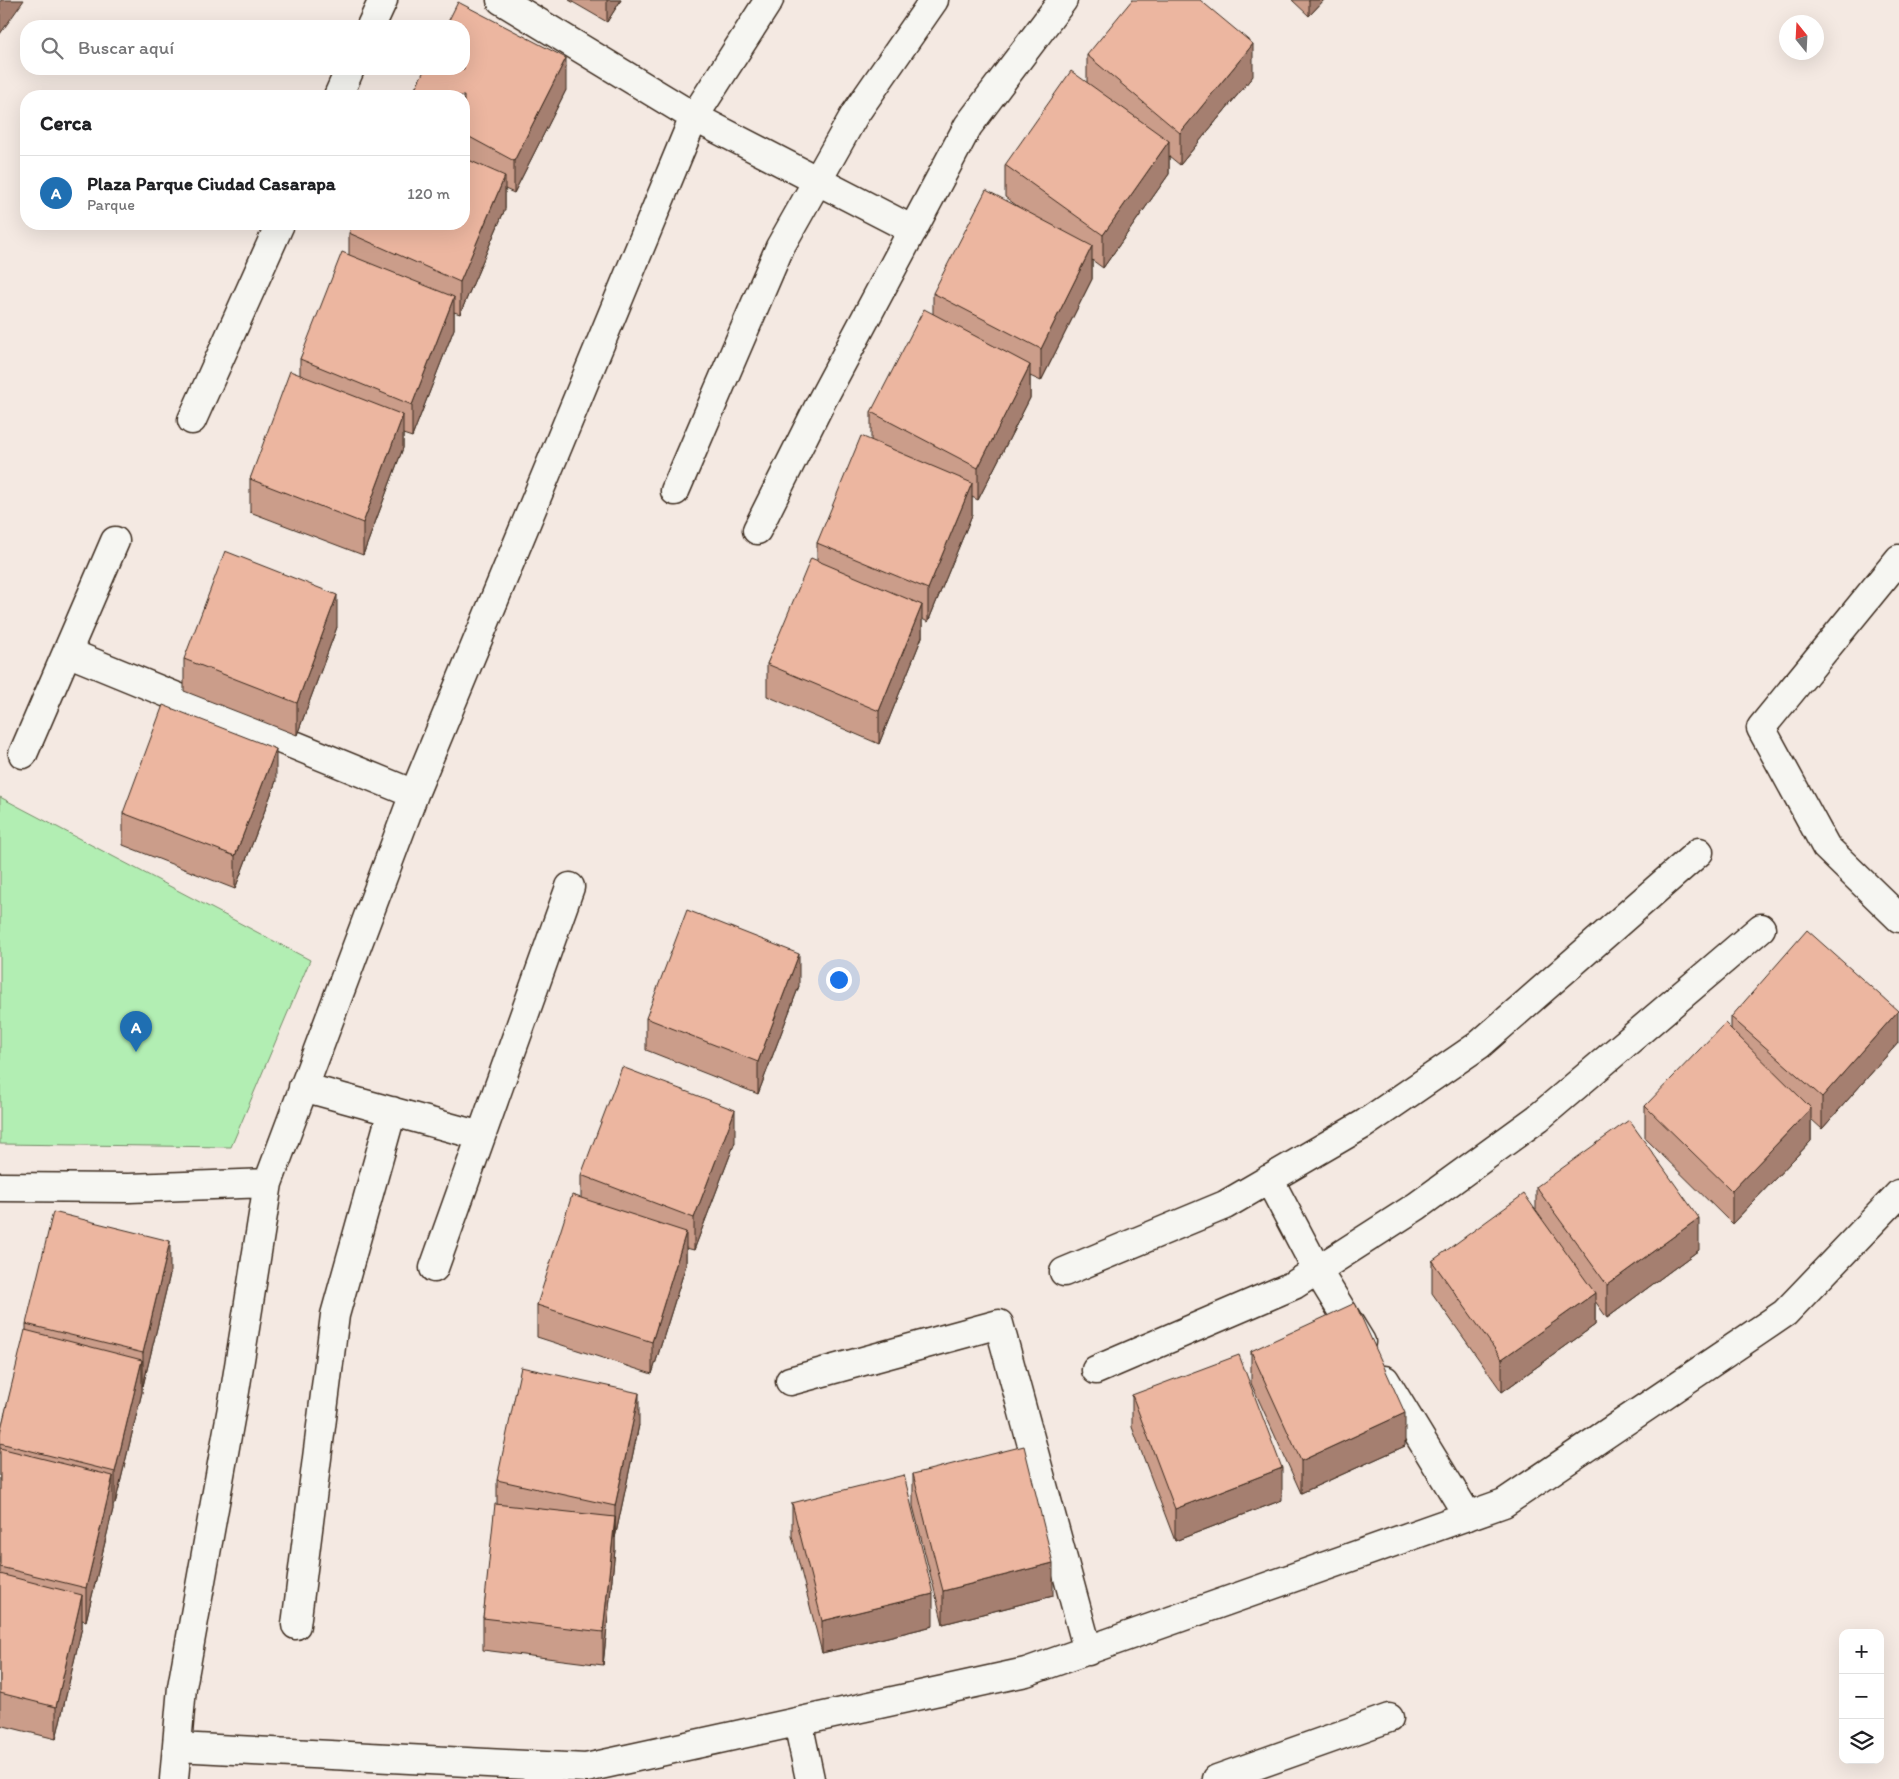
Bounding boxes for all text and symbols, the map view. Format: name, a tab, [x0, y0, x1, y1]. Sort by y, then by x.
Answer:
north arrow	[1779, 15, 1824, 60]
search box	[20, 20, 470, 75]
icon: search	[38, 34, 66, 62]
text: Buscar aquí	[78, 36, 174, 59]
text: Cerca	[40, 110, 92, 135]
text: Plaza Parque Ciudad Casarapa	[87, 172, 336, 195]
text: A	[51, 184, 61, 203]
text: 120 m	[407, 184, 450, 203]
text: Parque	[87, 195, 135, 214]
your location	[826, 967, 852, 993]
pin: A	[120, 1011, 152, 1052]
map controls	[1839, 1629, 1884, 1764]
button: +	[1839, 1629, 1884, 1674]
button: −	[1839, 1674, 1884, 1719]
button: layers	[1839, 1719, 1884, 1764]

